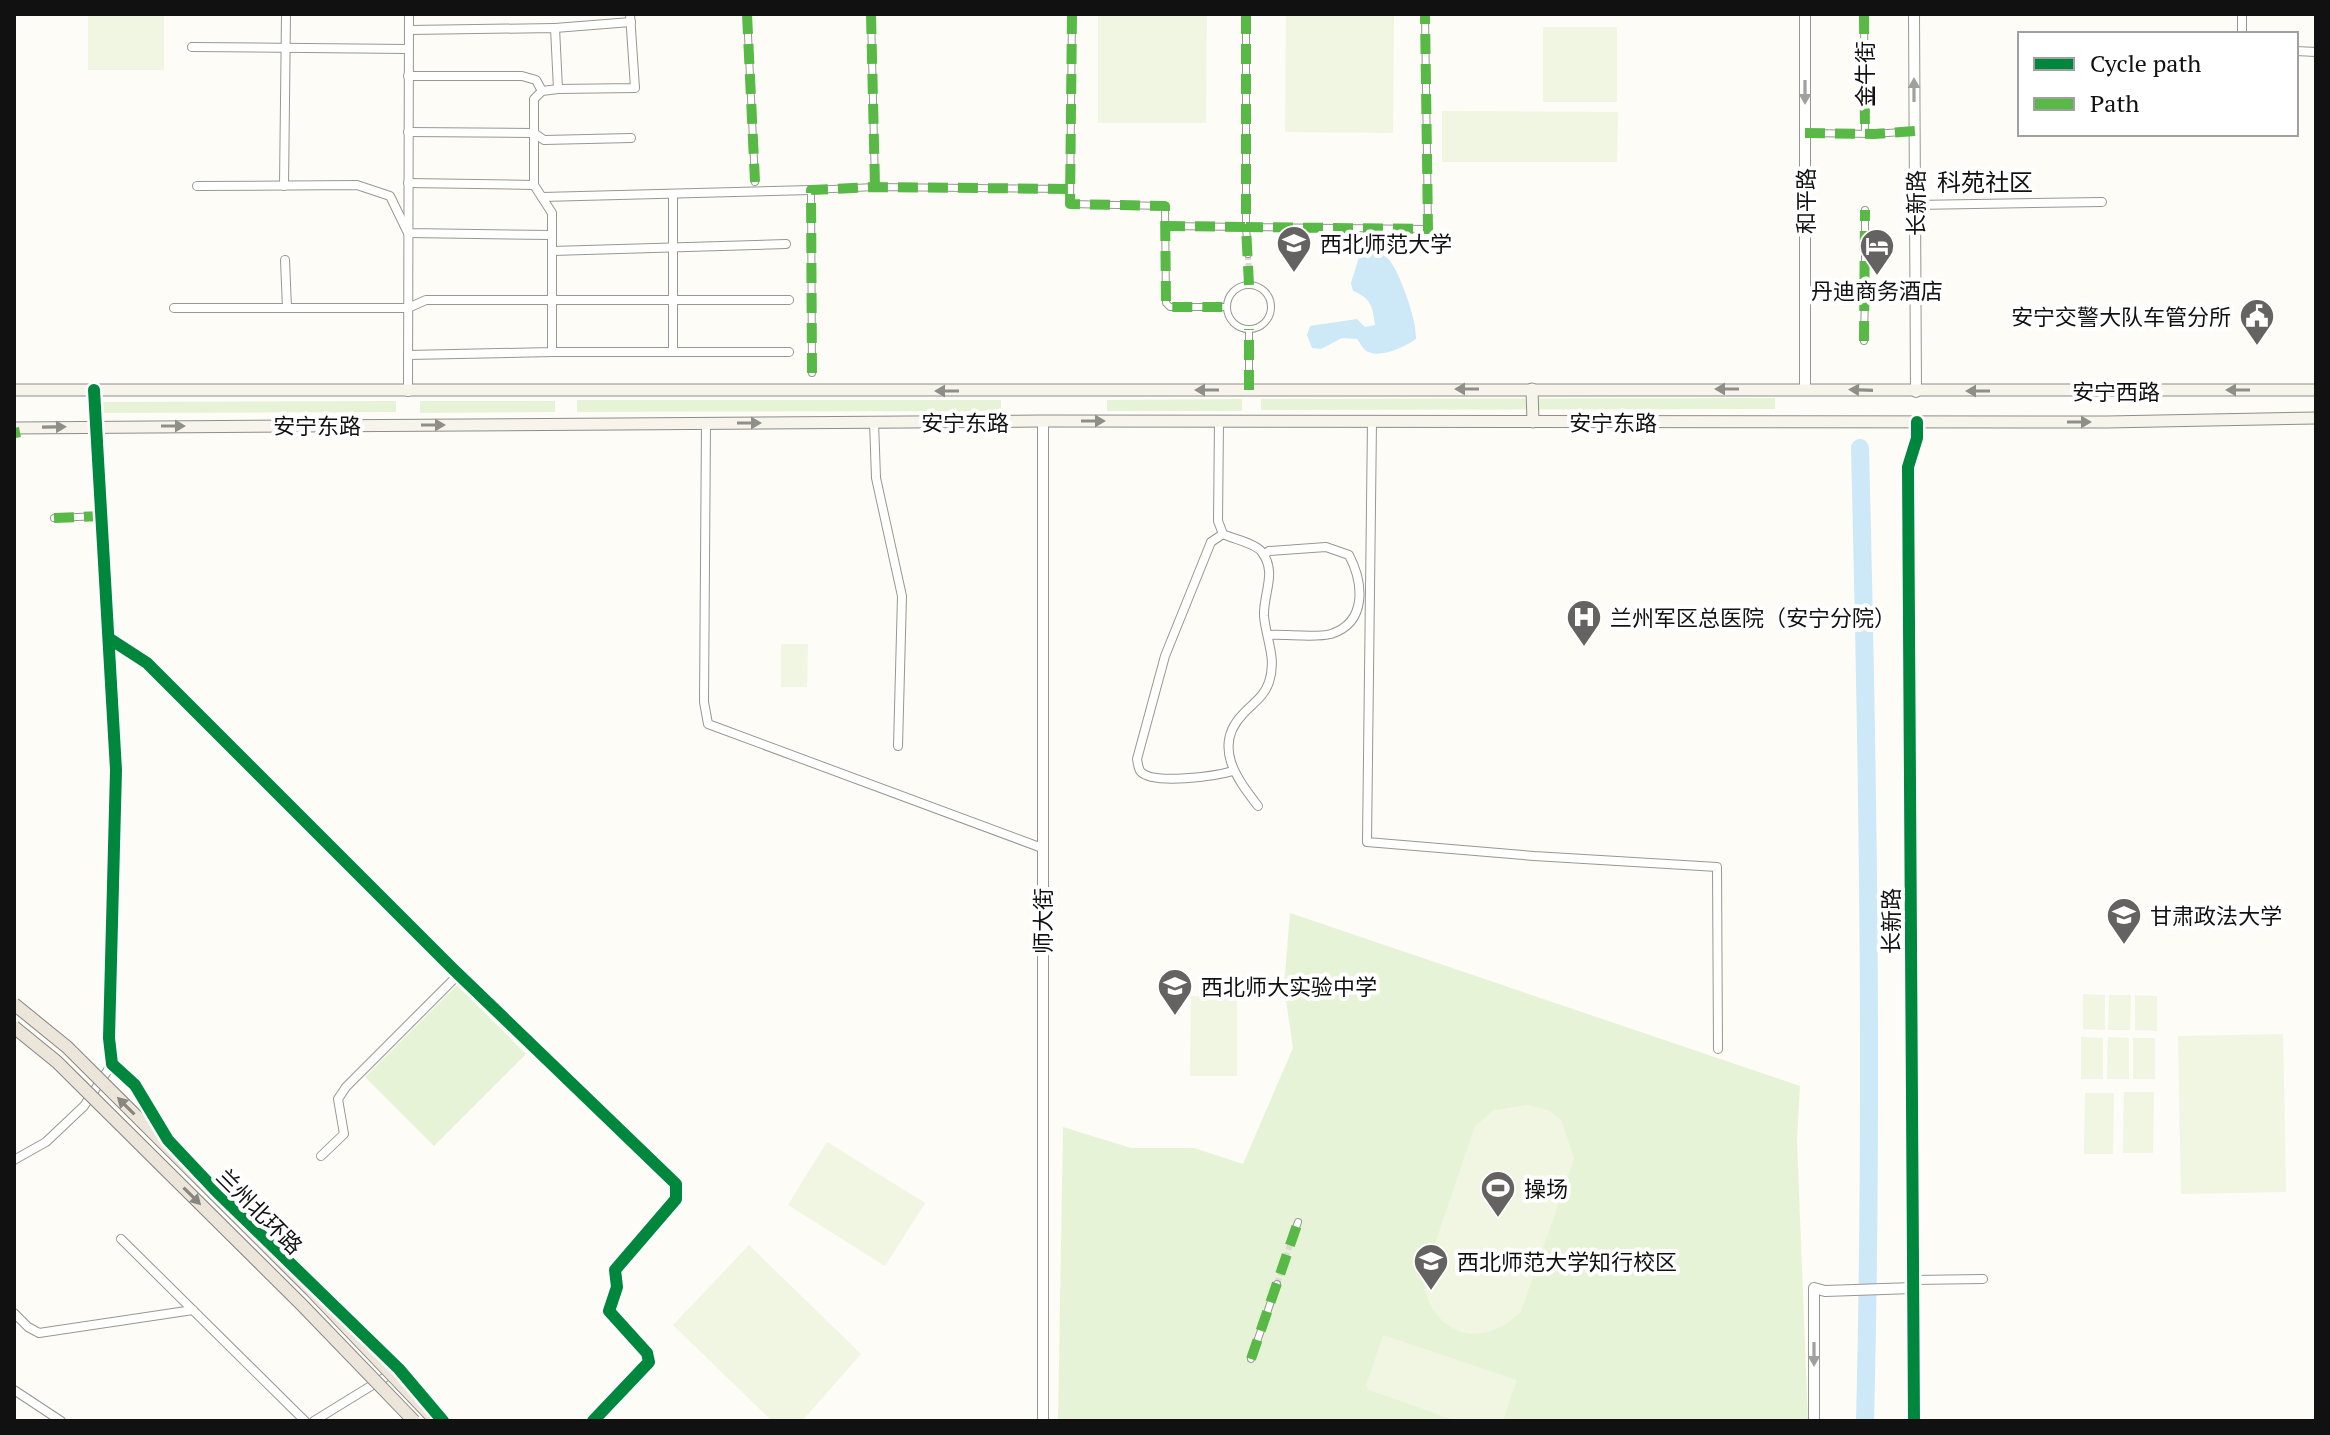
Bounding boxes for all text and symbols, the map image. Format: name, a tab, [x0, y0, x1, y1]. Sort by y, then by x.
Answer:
legend	[2018, 32, 2298, 136]
street label: 金牛街	[1850, 41, 1879, 107]
text: Cycle path	[2090, 47, 2201, 79]
one-way arrow	[1908, 77, 1920, 102]
one-way arrow	[1799, 80, 1811, 105]
text: Path	[2090, 87, 2139, 119]
district label: 科苑社区	[1937, 166, 2033, 198]
street label: 和平路	[1791, 168, 1820, 234]
street label: 长新路	[1901, 170, 1930, 236]
school or university icon: 西北师范大学	[1275, 224, 1313, 274]
hotel icon: 丹迪商务酒店	[1858, 227, 1896, 277]
place label: 西北师范大学	[1320, 229, 1452, 258]
place label: 丹迪商务酒店	[1811, 276, 1943, 305]
public building icon: 安宁交警大队车管分所	[2238, 297, 2276, 347]
place label: 安宁交警大队车管分所	[2011, 302, 2231, 331]
street label: 安宁西路	[2072, 377, 2160, 406]
one-way arrow	[1454, 383, 1479, 395]
one-way arrow	[1714, 383, 1739, 395]
one-way arrow	[1194, 384, 1219, 396]
one-way arrow	[1848, 384, 1873, 397]
one-way arrow	[2225, 384, 2250, 396]
one-way arrow	[934, 385, 959, 397]
one-way arrow	[1965, 385, 1990, 398]
street label: 安宁东路	[921, 408, 1009, 437]
street label: 安宁东路	[1569, 408, 1657, 437]
street label: 安宁东路	[273, 411, 361, 440]
one-way arrow	[1081, 415, 1106, 427]
one-way arrow	[2067, 416, 2092, 428]
one-way arrow	[737, 417, 762, 429]
one-way arrow	[421, 419, 446, 431]
one-way arrow	[161, 420, 186, 432]
one-way arrow	[42, 421, 67, 433]
hospital icon: 兰州军区总医院（安宁分院）	[1565, 598, 1603, 648]
place label: 兰州军区总医院（安宁分院）	[1610, 603, 1896, 632]
street label: 师大街	[1028, 888, 1057, 954]
street label: 长新路	[1876, 888, 1905, 954]
school or university icon: 甘肃政法大学	[2105, 896, 2143, 946]
place label: 甘肃政法大学	[2150, 901, 2282, 930]
school or university icon: 西北师大实验中学	[1156, 967, 1194, 1017]
place label: 西北师大实验中学	[1201, 972, 1377, 1001]
one-way arrow	[117, 1097, 136, 1115]
street label: 兰州北环路	[211, 1162, 309, 1260]
sports icon: 操场	[1479, 1169, 1517, 1219]
place label: 操场	[1524, 1174, 1568, 1203]
one-way arrow	[182, 1186, 201, 1205]
school or university icon: 西北师范大学知行校区	[1412, 1242, 1450, 1292]
place label: 西北师范大学知行校区	[1457, 1247, 1677, 1276]
one-way arrow	[1808, 1342, 1820, 1367]

